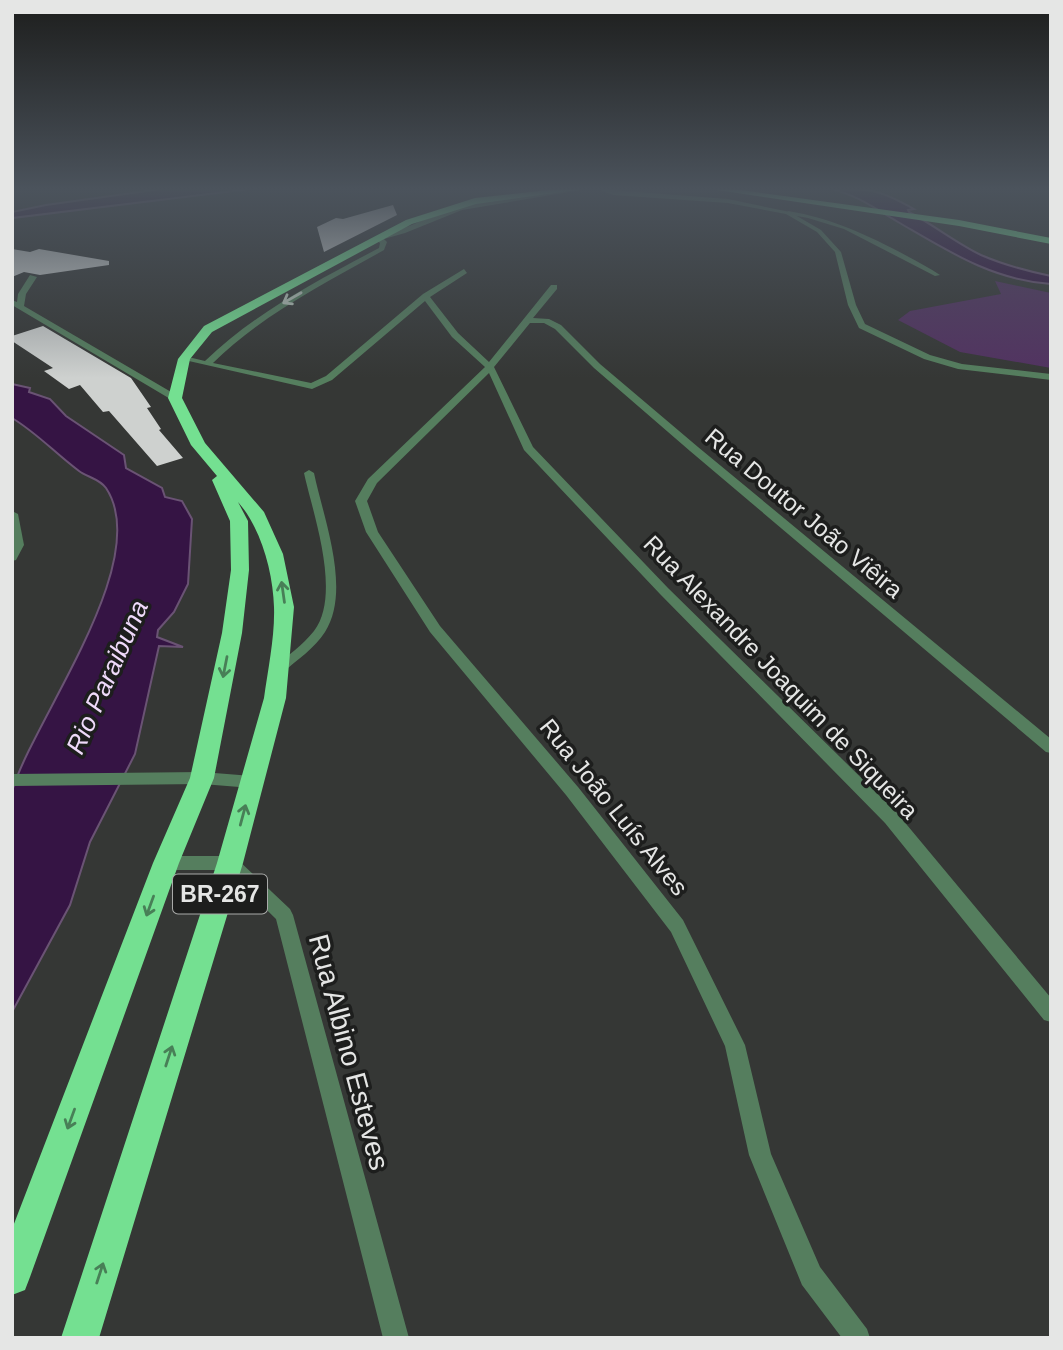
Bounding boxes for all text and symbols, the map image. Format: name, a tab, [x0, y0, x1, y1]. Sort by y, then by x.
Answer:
one-way arrow	[283, 291, 303, 305]
street label: Rua Doutor João Viêira	[700, 423, 909, 604]
street label: Rua Alexandre Joaquim de Siqueira	[638, 530, 924, 825]
one-way arrow	[276, 581, 289, 604]
water label: Rio Paraibuna	[60, 596, 154, 758]
one-way arrow	[218, 655, 232, 678]
street label: Rua João Luís Alves	[535, 713, 693, 901]
one-way arrow	[238, 804, 251, 826]
road number: BR-267	[173, 874, 267, 914]
one-way arrow	[143, 894, 155, 916]
street label: Rua Albino Esteves	[303, 931, 395, 1173]
one-way arrow	[164, 1045, 176, 1067]
one-way arrow	[63, 1108, 76, 1130]
one-way arrow	[95, 1262, 108, 1284]

